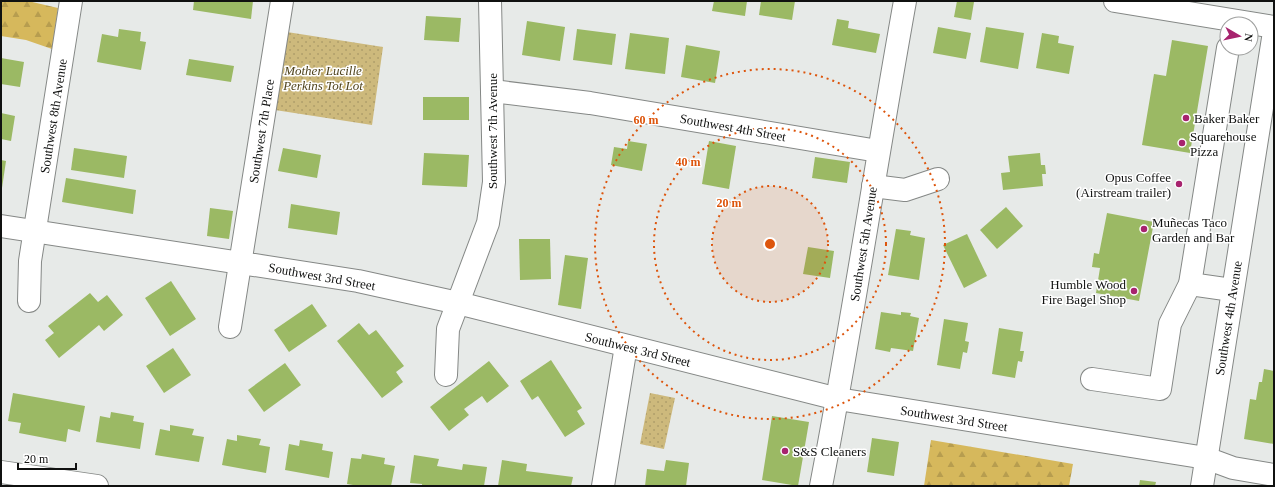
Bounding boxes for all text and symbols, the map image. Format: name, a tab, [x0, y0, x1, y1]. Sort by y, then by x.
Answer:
north arrow	[1219, 16, 1259, 56]
text: N	[1242, 33, 1255, 42]
street label: Southwest 8th Avenue	[37, 57, 70, 175]
park label: Mother Lucille Perkins Tot Lot	[282, 63, 363, 93]
street label: Southwest 7th Avenue	[485, 73, 500, 189]
street label: Southwest 7th Place	[246, 78, 277, 184]
street label: Southwest 4th Street	[679, 111, 788, 144]
place label: Baker Baker	[1194, 111, 1260, 126]
text: 60 m	[634, 113, 659, 127]
marker: Baker Baker	[1181, 113, 1191, 123]
place label: Squarehouse Pizza	[1190, 129, 1257, 159]
marker: Squarehouse Pizza	[1177, 138, 1187, 148]
text: 40 m	[676, 155, 701, 169]
place label: Opus Coffee (Airstream trailer)	[1076, 170, 1171, 200]
marker: Opus Coffee (Airstream trailer)	[1174, 179, 1184, 189]
street label: Southwest 5th Avenue	[847, 185, 880, 303]
text: 20 m	[717, 196, 742, 210]
place label: Muñecas Taco Garden and Bar	[1152, 215, 1235, 245]
marker: Muñecas Taco Garden and Bar	[1139, 224, 1149, 234]
centre of rings	[763, 237, 777, 251]
street label: Southwest 4th Avenue	[1212, 259, 1245, 377]
street label: Southwest 3rd Street	[267, 260, 377, 293]
place label: Humble Wood Fire Bagel Shop	[1042, 277, 1126, 307]
marker: Humble Wood Fire Bagel Shop	[1129, 286, 1139, 296]
street label: Southwest 3rd Street	[584, 329, 693, 370]
street label: Southwest 3rd Street	[899, 403, 1009, 434]
place label: S&S Cleaners	[793, 444, 866, 459]
scale bar	[18, 445, 76, 471]
marker: S&S Cleaners	[780, 446, 790, 456]
text: 20 m	[24, 452, 49, 466]

